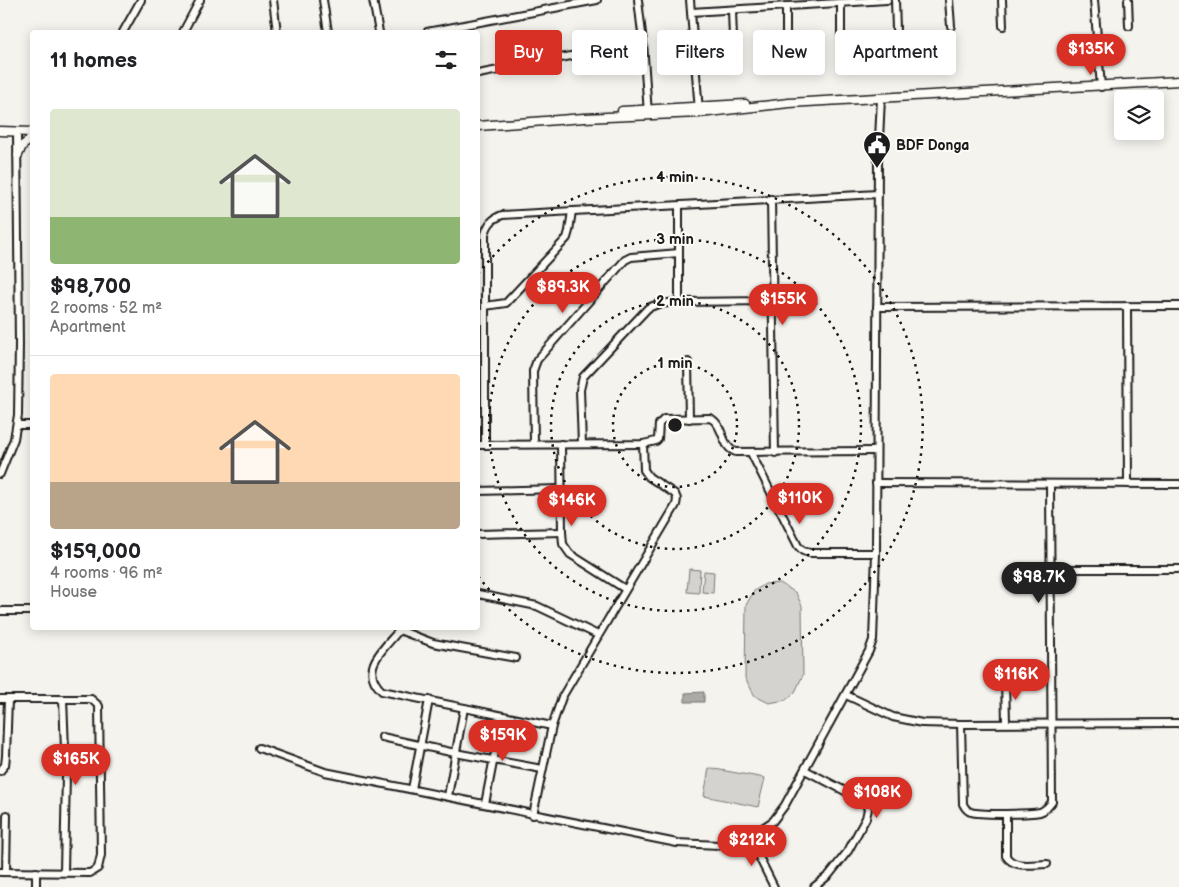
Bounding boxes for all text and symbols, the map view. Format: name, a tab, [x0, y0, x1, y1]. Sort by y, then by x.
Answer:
chip: Buy	[495, 30, 562, 75]
chip: Rent	[572, 30, 647, 75]
chip: Filters	[657, 30, 743, 75]
chip: New	[753, 30, 825, 75]
chip: Apartment	[835, 30, 956, 75]
pin: $135K	[1056, 34, 1126, 76]
text: $135K	[1068, 40, 1114, 59]
icon: filters	[432, 46, 460, 74]
text: 11 homes	[50, 48, 137, 73]
map controls	[1114, 90, 1164, 140]
button: layers	[1114, 90, 1164, 140]
public building icon: BDF Donga	[862, 130, 892, 169]
place label: BDF Donga	[896, 137, 969, 154]
icon: home	[210, 141, 300, 231]
text: 4 min	[656, 168, 694, 187]
text: 3 min	[656, 230, 694, 249]
pin: $89.3K	[522, 272, 604, 314]
text: $98,700	[50, 274, 131, 299]
text: $89.3K	[536, 278, 590, 297]
pin: $155K	[748, 284, 818, 326]
text: $155K	[760, 290, 806, 309]
text: 2 min	[656, 292, 694, 311]
text: 2 rooms · 52 m²	[50, 299, 162, 318]
text: Apartment	[50, 318, 126, 337]
text: 1 min	[657, 354, 693, 373]
icon: home	[210, 407, 300, 497]
centre of rings	[666, 416, 684, 434]
pin: $110K	[765, 482, 835, 525]
pin: $146K	[537, 484, 607, 527]
text: $110K	[778, 489, 822, 508]
text: $146K	[548, 491, 596, 510]
text: $159,000	[50, 539, 141, 564]
pin: $98.7K	[998, 562, 1080, 604]
text: 4 rooms · 96 m²	[50, 564, 163, 583]
text: $98.7K	[1013, 568, 1065, 587]
text: House	[50, 583, 97, 602]
pin: $116K	[981, 658, 1051, 701]
text: $116K	[994, 665, 1038, 684]
pin: $159K	[468, 720, 538, 762]
text: $159K	[480, 726, 526, 745]
pin: $165K	[41, 744, 111, 786]
text: $165K	[52, 750, 100, 769]
pin: $108K	[842, 776, 912, 819]
text: $108K	[853, 783, 901, 802]
pin: $212K	[717, 824, 787, 867]
text: $212K	[729, 831, 776, 850]

